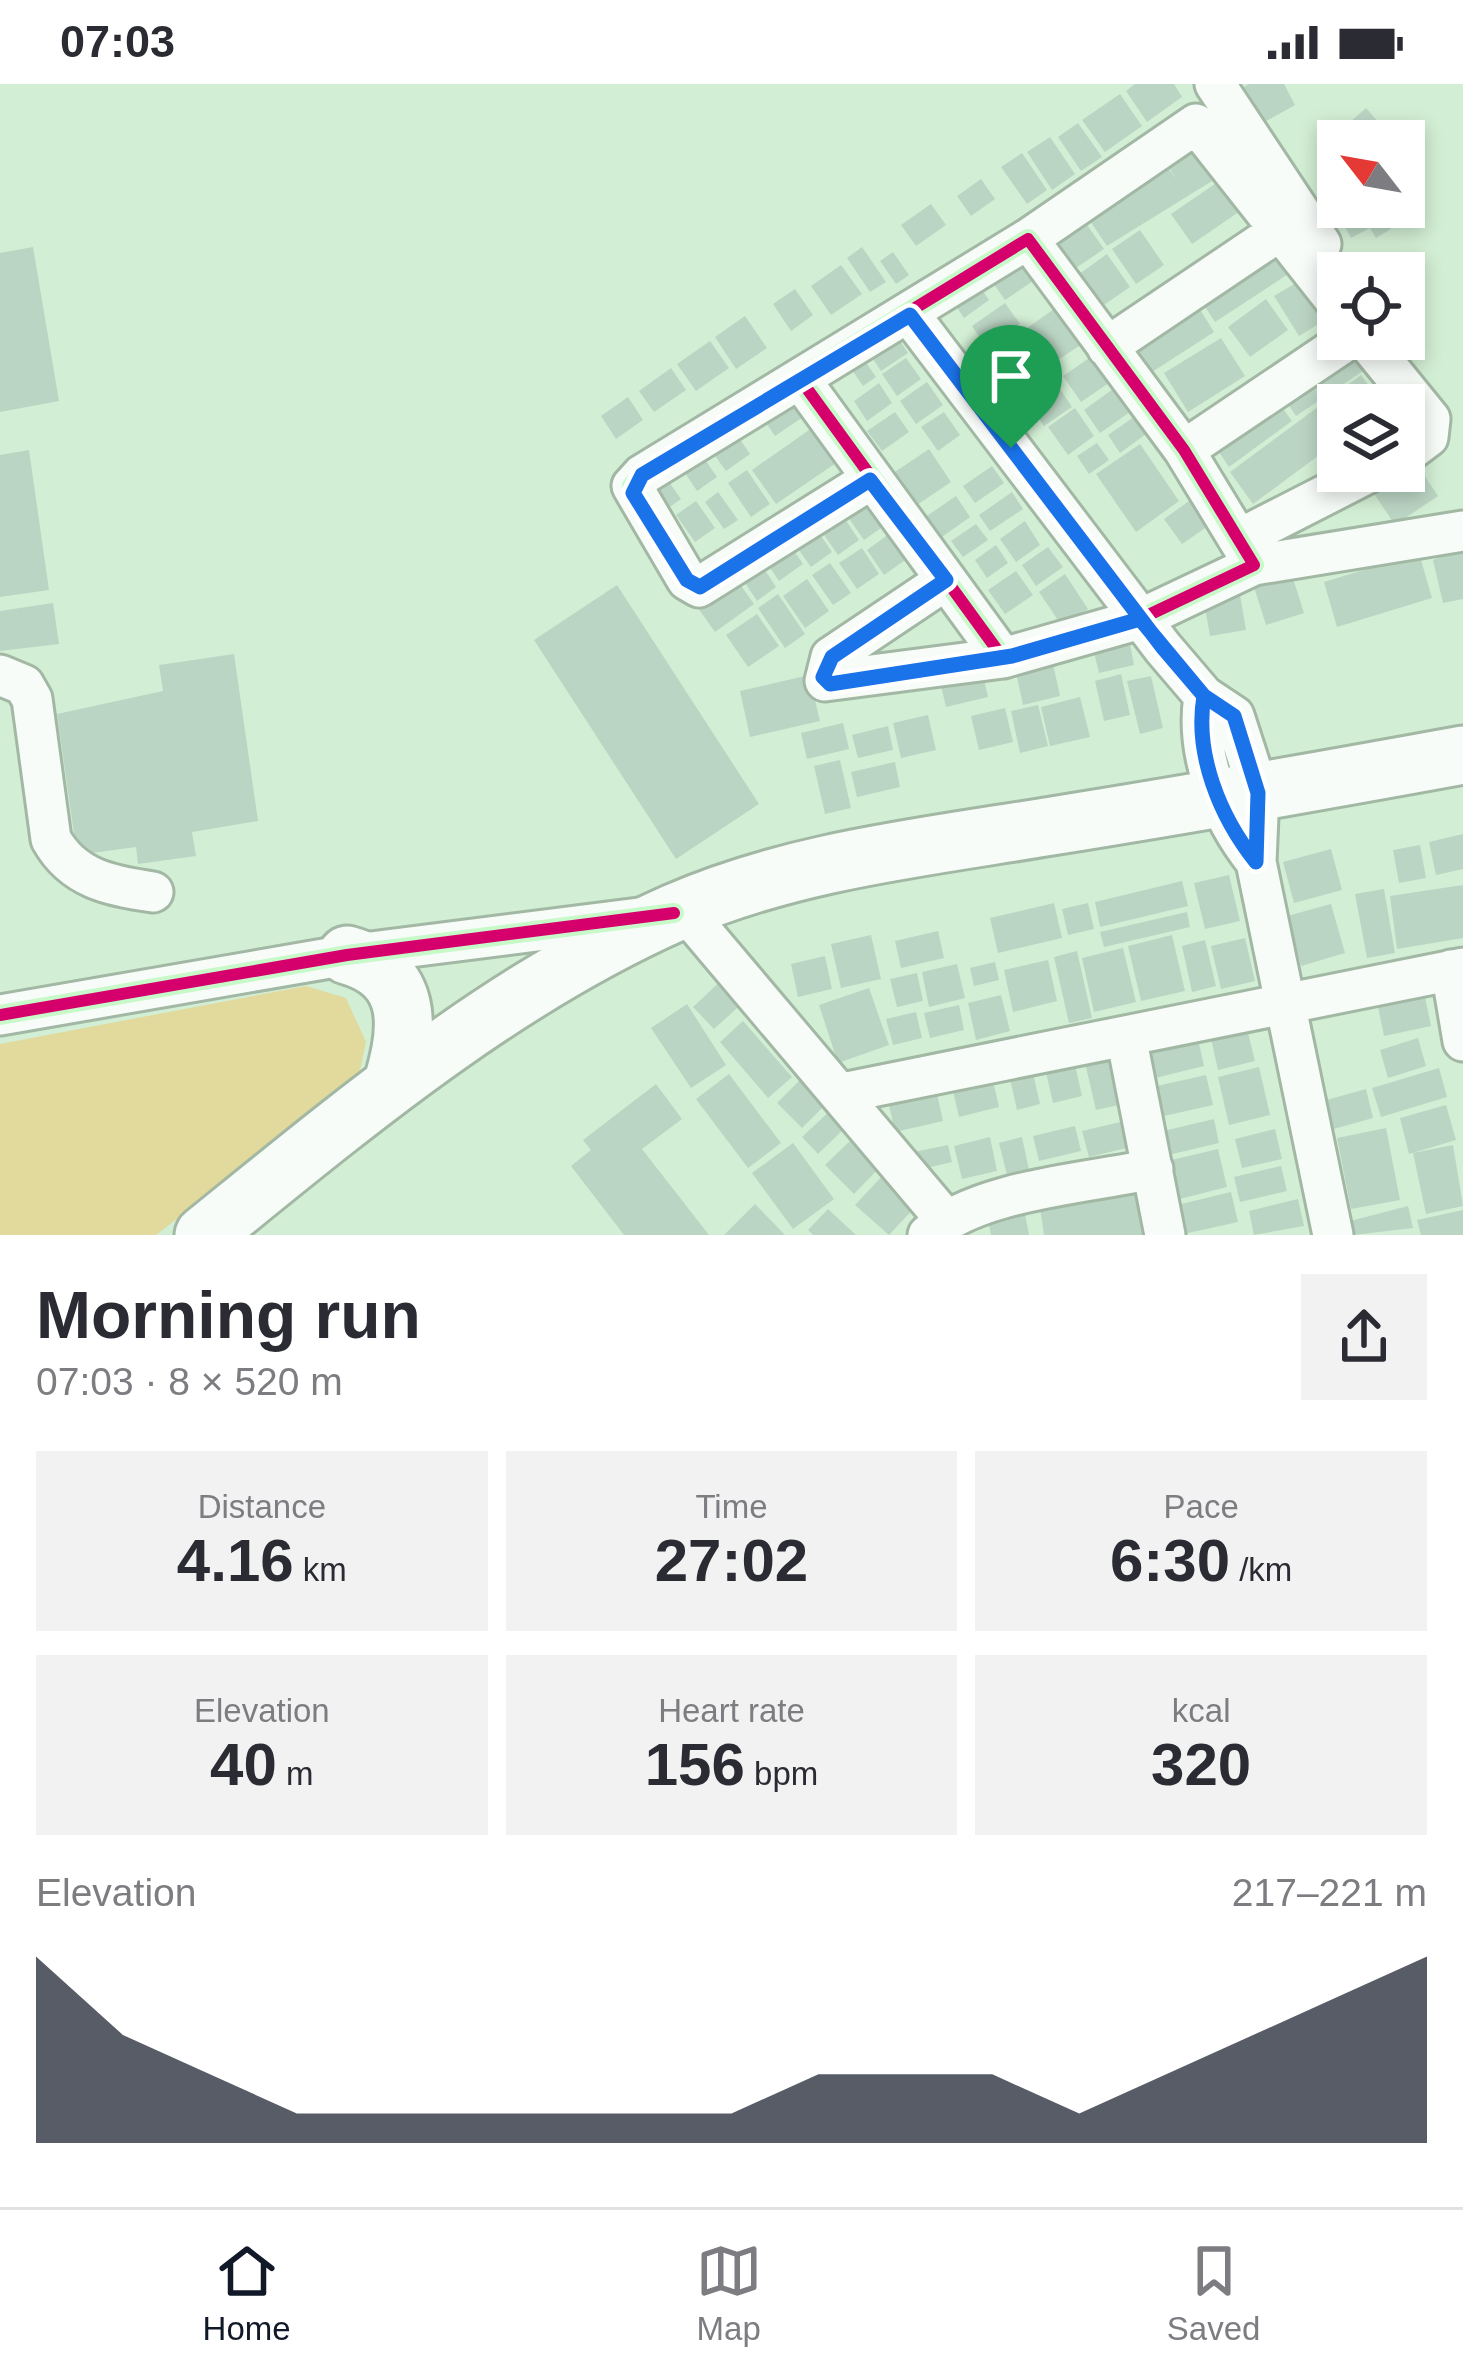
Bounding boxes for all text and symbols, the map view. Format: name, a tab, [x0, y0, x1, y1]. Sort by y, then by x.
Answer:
text: 07:03	[60, 16, 175, 67]
north arrow	[1317, 120, 1425, 228]
map controls	[1317, 120, 1425, 492]
button: locate	[1317, 252, 1425, 360]
pin	[960, 325, 1062, 448]
icon: arrive	[978, 343, 1044, 409]
button: layers	[1317, 384, 1425, 492]
button: share	[1301, 1274, 1427, 1400]
text: Morning run	[36, 1278, 421, 1352]
text: 07:03 · 8 × 520 m	[36, 1360, 343, 1403]
text: Distance	[198, 1488, 326, 1525]
text: Time	[695, 1488, 768, 1525]
text: Pace	[1164, 1488, 1239, 1525]
text: 4.16	[177, 1527, 294, 1594]
text: 27:02	[655, 1527, 808, 1594]
text: 6:30	[1110, 1527, 1230, 1594]
text: km	[294, 1551, 347, 1588]
text: /km	[1230, 1551, 1292, 1588]
text: Elevation	[194, 1692, 330, 1729]
text: Heart rate	[658, 1692, 805, 1729]
text: kcal	[1172, 1692, 1231, 1729]
text: 40	[210, 1731, 277, 1798]
text: 156	[645, 1731, 745, 1798]
text: 320	[1151, 1731, 1251, 1798]
text: m	[277, 1755, 314, 1792]
text: bpm	[745, 1755, 818, 1792]
text: Elevation	[36, 1871, 196, 1914]
text: 217–221 m	[1232, 1871, 1427, 1914]
tab: Home	[203, 2238, 291, 2348]
tab: Map	[696, 2238, 762, 2348]
tab: Saved	[1167, 2238, 1260, 2348]

